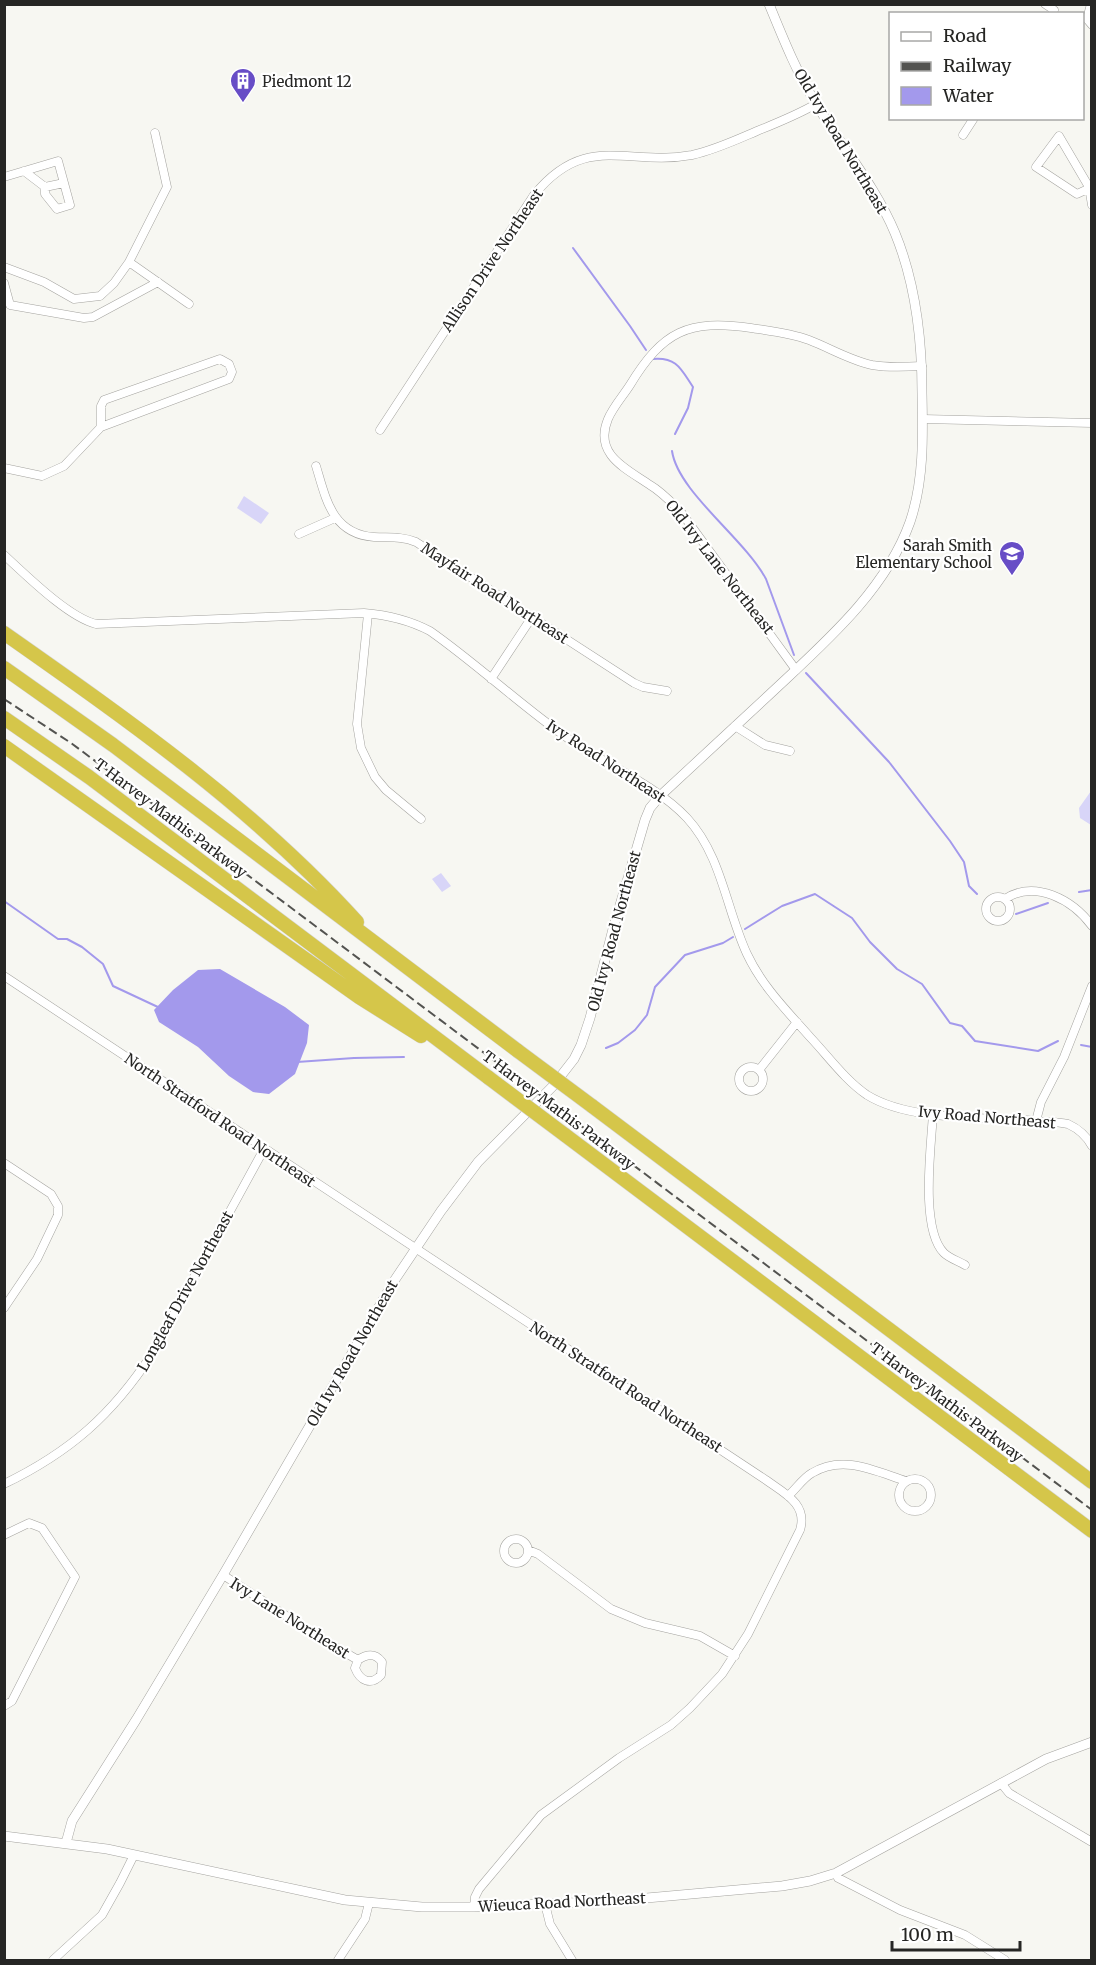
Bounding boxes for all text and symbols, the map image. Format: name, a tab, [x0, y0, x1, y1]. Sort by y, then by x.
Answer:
legend	[889, 12, 1084, 120]
text: Road	[943, 24, 987, 47]
text: Railway	[943, 54, 1012, 77]
street label: Old Ivy Road Northeast	[790, 65, 892, 217]
building icon: Piedmont 12	[228, 66, 258, 104]
place label: Piedmont 12	[262, 72, 352, 91]
text: Water	[942, 84, 994, 107]
street label: Allison Drive Northeast	[436, 185, 547, 336]
street label: Old Ivy Lane Northeast	[662, 496, 778, 638]
place label: Sarah Smith Elementary School	[855, 536, 992, 572]
street label: Mayfair Road Northeast	[418, 538, 572, 648]
school or university icon: Sarah Smith Elementary School	[997, 539, 1027, 577]
street label: Ivy Road Northeast	[543, 715, 669, 807]
street label: T Harvey Mathis Parkway	[91, 754, 251, 882]
street label: Old Ivy Road Northeast	[583, 848, 645, 1014]
street label: T Harvey Mathis Parkway	[479, 1046, 639, 1174]
street label: North Stratford Road Northeast	[121, 1049, 319, 1191]
street label: Ivy Road Northeast	[917, 1102, 1057, 1132]
street label: Longleaf Drive Northeast	[133, 1207, 237, 1375]
street label: Old Ivy Road Northeast	[302, 1276, 402, 1430]
street label: North Stratford Road Northeast	[526, 1317, 726, 1457]
street label: T Harvey Mathis Parkway	[867, 1338, 1027, 1466]
street label: Ivy Lane Northeast	[227, 1574, 353, 1663]
street label: Wieuca Road Northeast	[477, 1888, 646, 1916]
scale bar	[892, 1914, 1020, 1952]
text: 100 m	[901, 1923, 954, 1946]

